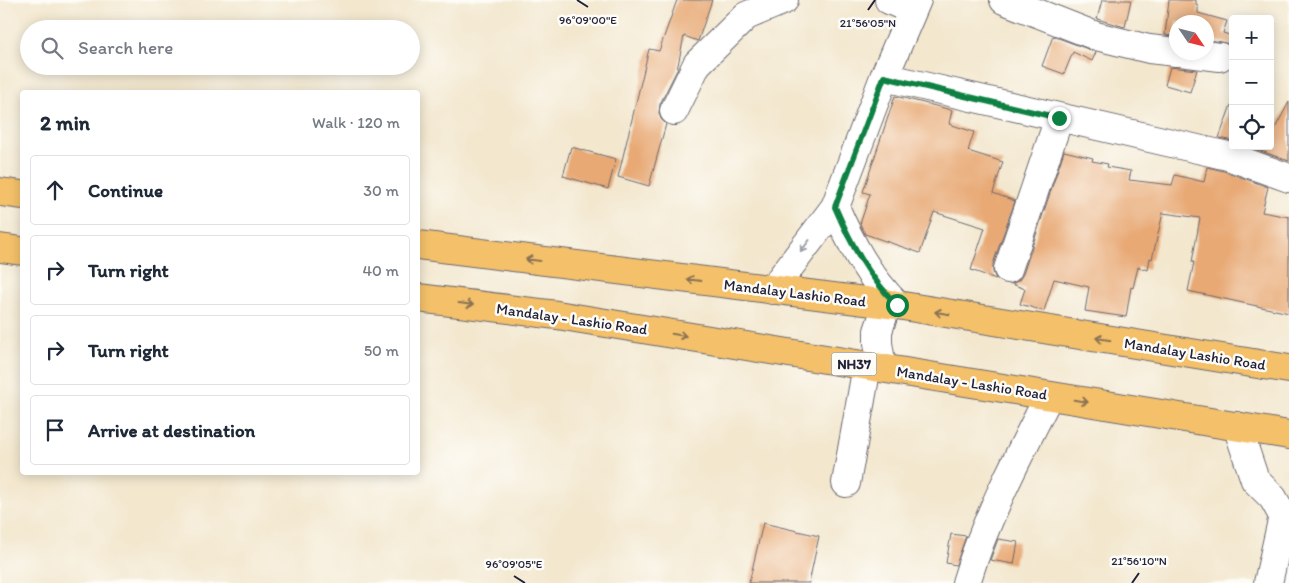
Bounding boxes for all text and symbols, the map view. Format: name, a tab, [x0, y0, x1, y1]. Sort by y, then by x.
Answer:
text: 96°09'00"E	[559, 13, 617, 27]
north arrow	[1169, 15, 1214, 60]
map controls	[1229, 15, 1274, 150]
button: +	[1229, 15, 1274, 60]
text: 21°56'05"N	[840, 16, 896, 30]
search box	[20, 20, 420, 75]
icon: search	[38, 34, 66, 62]
text: Search here	[78, 36, 173, 59]
button: −	[1229, 60, 1274, 105]
button: locate	[1229, 105, 1274, 150]
route end	[1048, 107, 1071, 130]
text: 2 min	[40, 110, 90, 135]
text: Walk · 120 m	[312, 113, 400, 132]
icon: ahead	[41, 176, 69, 204]
text: Continue	[88, 179, 163, 202]
text: 30 m	[363, 181, 399, 200]
one-way arrow	[800, 239, 810, 253]
one-way arrow	[526, 255, 542, 265]
icon: right	[41, 256, 69, 284]
text: Turn right	[88, 259, 169, 282]
text: 40 m	[362, 261, 399, 280]
one-way arrow	[687, 275, 703, 285]
street label: Mandalay Lashio Road	[723, 275, 868, 311]
route start	[886, 294, 909, 317]
one-way arrow	[458, 299, 474, 309]
street label: Mandalay - Lashio Road	[495, 299, 649, 339]
one-way arrow	[935, 307, 951, 317]
one-way arrow	[670, 330, 686, 340]
one-way arrow	[1095, 333, 1111, 343]
street label: Mandalay Lashio Road	[1123, 334, 1268, 374]
icon: right	[41, 336, 69, 364]
text: Turn right	[88, 339, 169, 362]
text: 50 m	[364, 341, 399, 360]
road number: NH37	[832, 352, 876, 376]
street label: Mandalay - Lashio Road	[895, 362, 1049, 404]
one-way arrow	[1072, 396, 1088, 406]
icon: arrive	[41, 416, 69, 444]
text: Arrive at destination	[88, 419, 255, 442]
text: 21°56'10"N	[1111, 554, 1167, 568]
text: 96°09'05"E	[486, 557, 543, 571]

